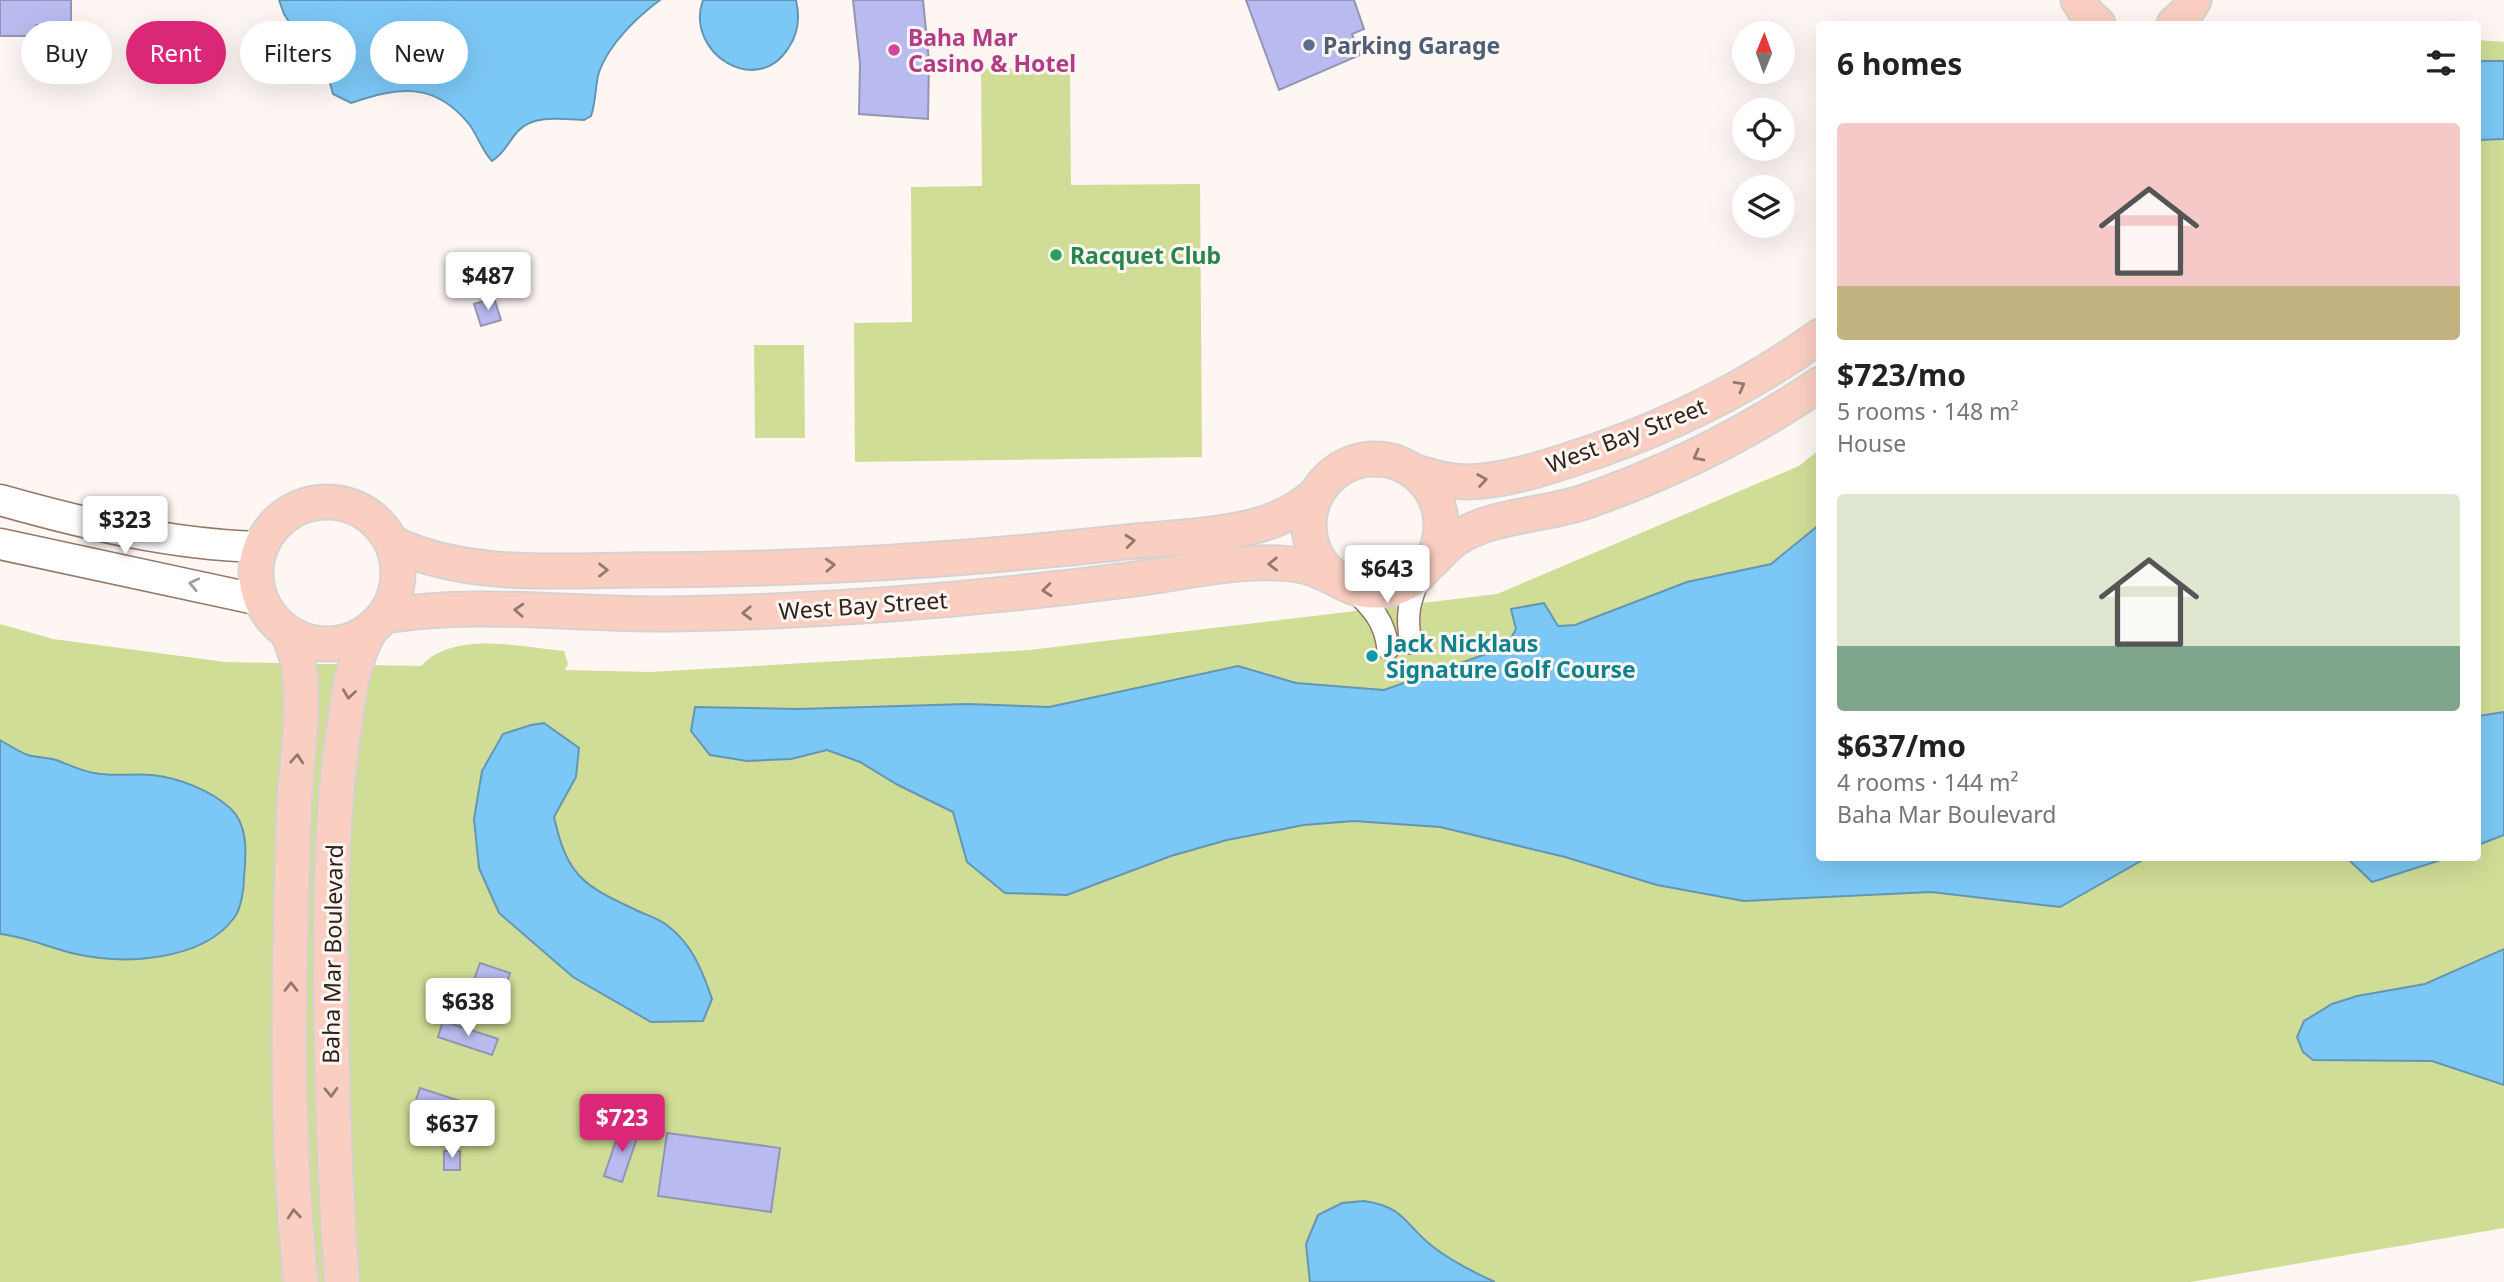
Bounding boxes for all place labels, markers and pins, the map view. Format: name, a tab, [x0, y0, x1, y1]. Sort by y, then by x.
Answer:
place label: Baha Mar Casino & Hotel	[908, 21, 1076, 79]
place label: Parking Garage	[1323, 29, 1500, 61]
marker: Parking Garage	[1301, 37, 1317, 53]
marker: Baha Mar Casino & Hotel	[886, 42, 902, 58]
place label: Racquet Club	[1070, 239, 1221, 271]
marker: Racquet Club	[1048, 247, 1064, 263]
pin: $487	[447, 252, 529, 312]
pin: $323	[84, 496, 166, 556]
pin: $643	[1346, 546, 1428, 605]
place label: Jack Nicklaus Signature Golf Course	[1384, 627, 1636, 685]
marker: Jack Nicklaus Signature Golf Course	[1364, 648, 1380, 664]
pin: $638	[427, 978, 509, 1038]
pin: $723	[581, 1094, 663, 1154]
pin: $637	[411, 1100, 493, 1160]

